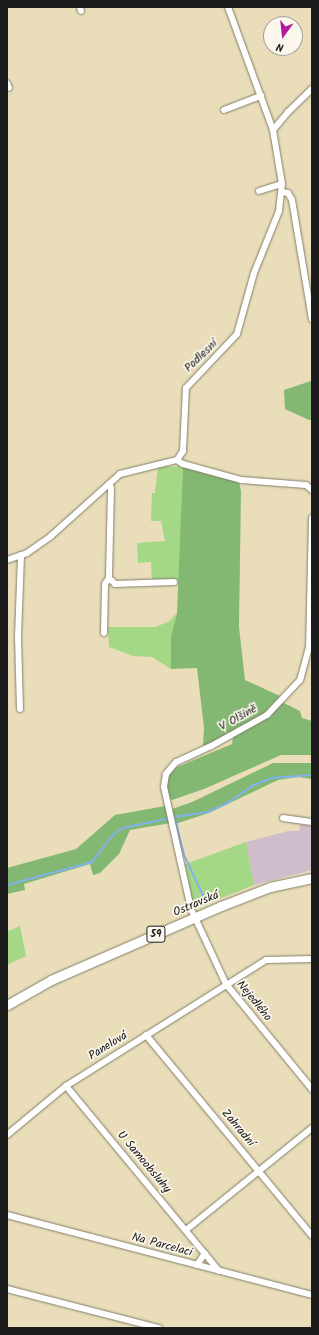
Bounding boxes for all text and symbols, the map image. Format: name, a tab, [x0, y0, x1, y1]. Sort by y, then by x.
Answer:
north arrow	[263, 16, 303, 56]
text: N	[274, 37, 286, 56]
street label: Podlesní	[181, 337, 221, 375]
street label: V Olšině	[217, 702, 259, 734]
street label: Ostravská	[171, 888, 221, 920]
road number: 59	[146, 925, 166, 943]
street label: Nejedlého	[233, 978, 275, 1024]
street label: Panelová	[86, 1028, 130, 1064]
street label: Zahradní	[218, 1106, 258, 1150]
street label: U Samoobsluhy	[114, 1128, 174, 1196]
street label: Na Parcelaci	[130, 1230, 194, 1260]

